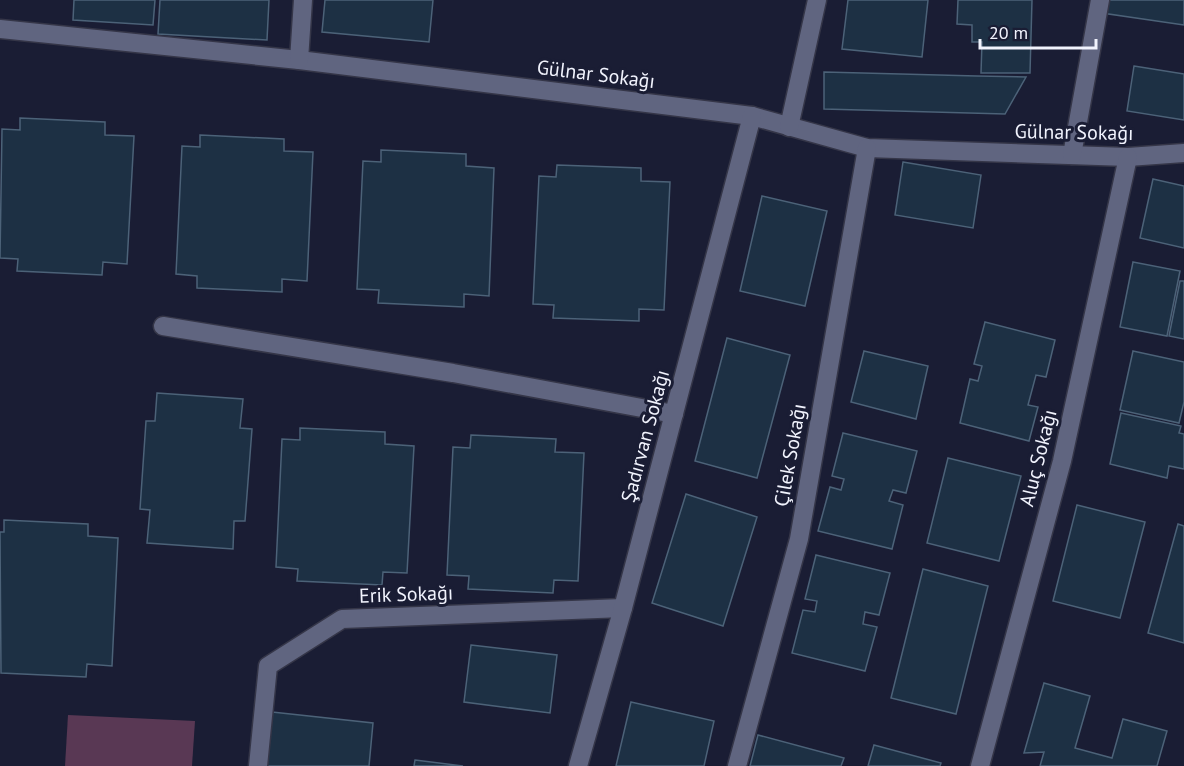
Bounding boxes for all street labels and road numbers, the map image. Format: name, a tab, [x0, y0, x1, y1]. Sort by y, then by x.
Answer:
street label: Gülnar Sokağı	[535, 54, 657, 94]
street label: Gülnar Sokağı	[1014, 118, 1134, 146]
street label: Şadırvan Sokağı	[615, 367, 675, 505]
street label: Çilek Sokağı	[768, 402, 812, 508]
street label: Aluç Sokağı	[1013, 407, 1063, 509]
street label: Erik Sokağı	[359, 579, 453, 609]

